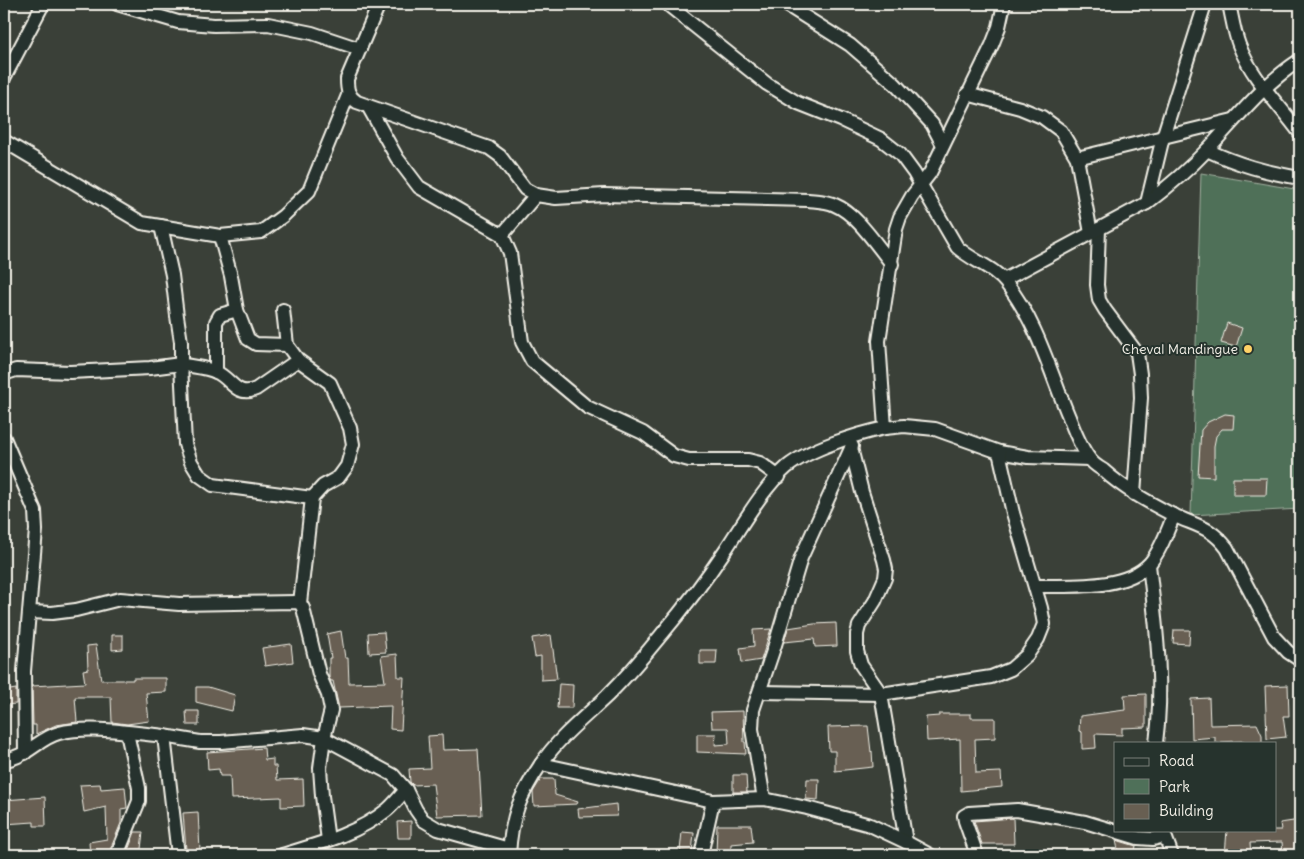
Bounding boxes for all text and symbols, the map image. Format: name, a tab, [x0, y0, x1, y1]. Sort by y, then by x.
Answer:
place label: Cheval Mandingue	[1122, 340, 1238, 358]
marker: Cheval Mandingue	[1242, 343, 1254, 355]
legend	[1114, 742, 1276, 832]
text: Road	[1159, 751, 1194, 770]
text: Park	[1159, 777, 1190, 796]
text: Building	[1159, 801, 1214, 820]

